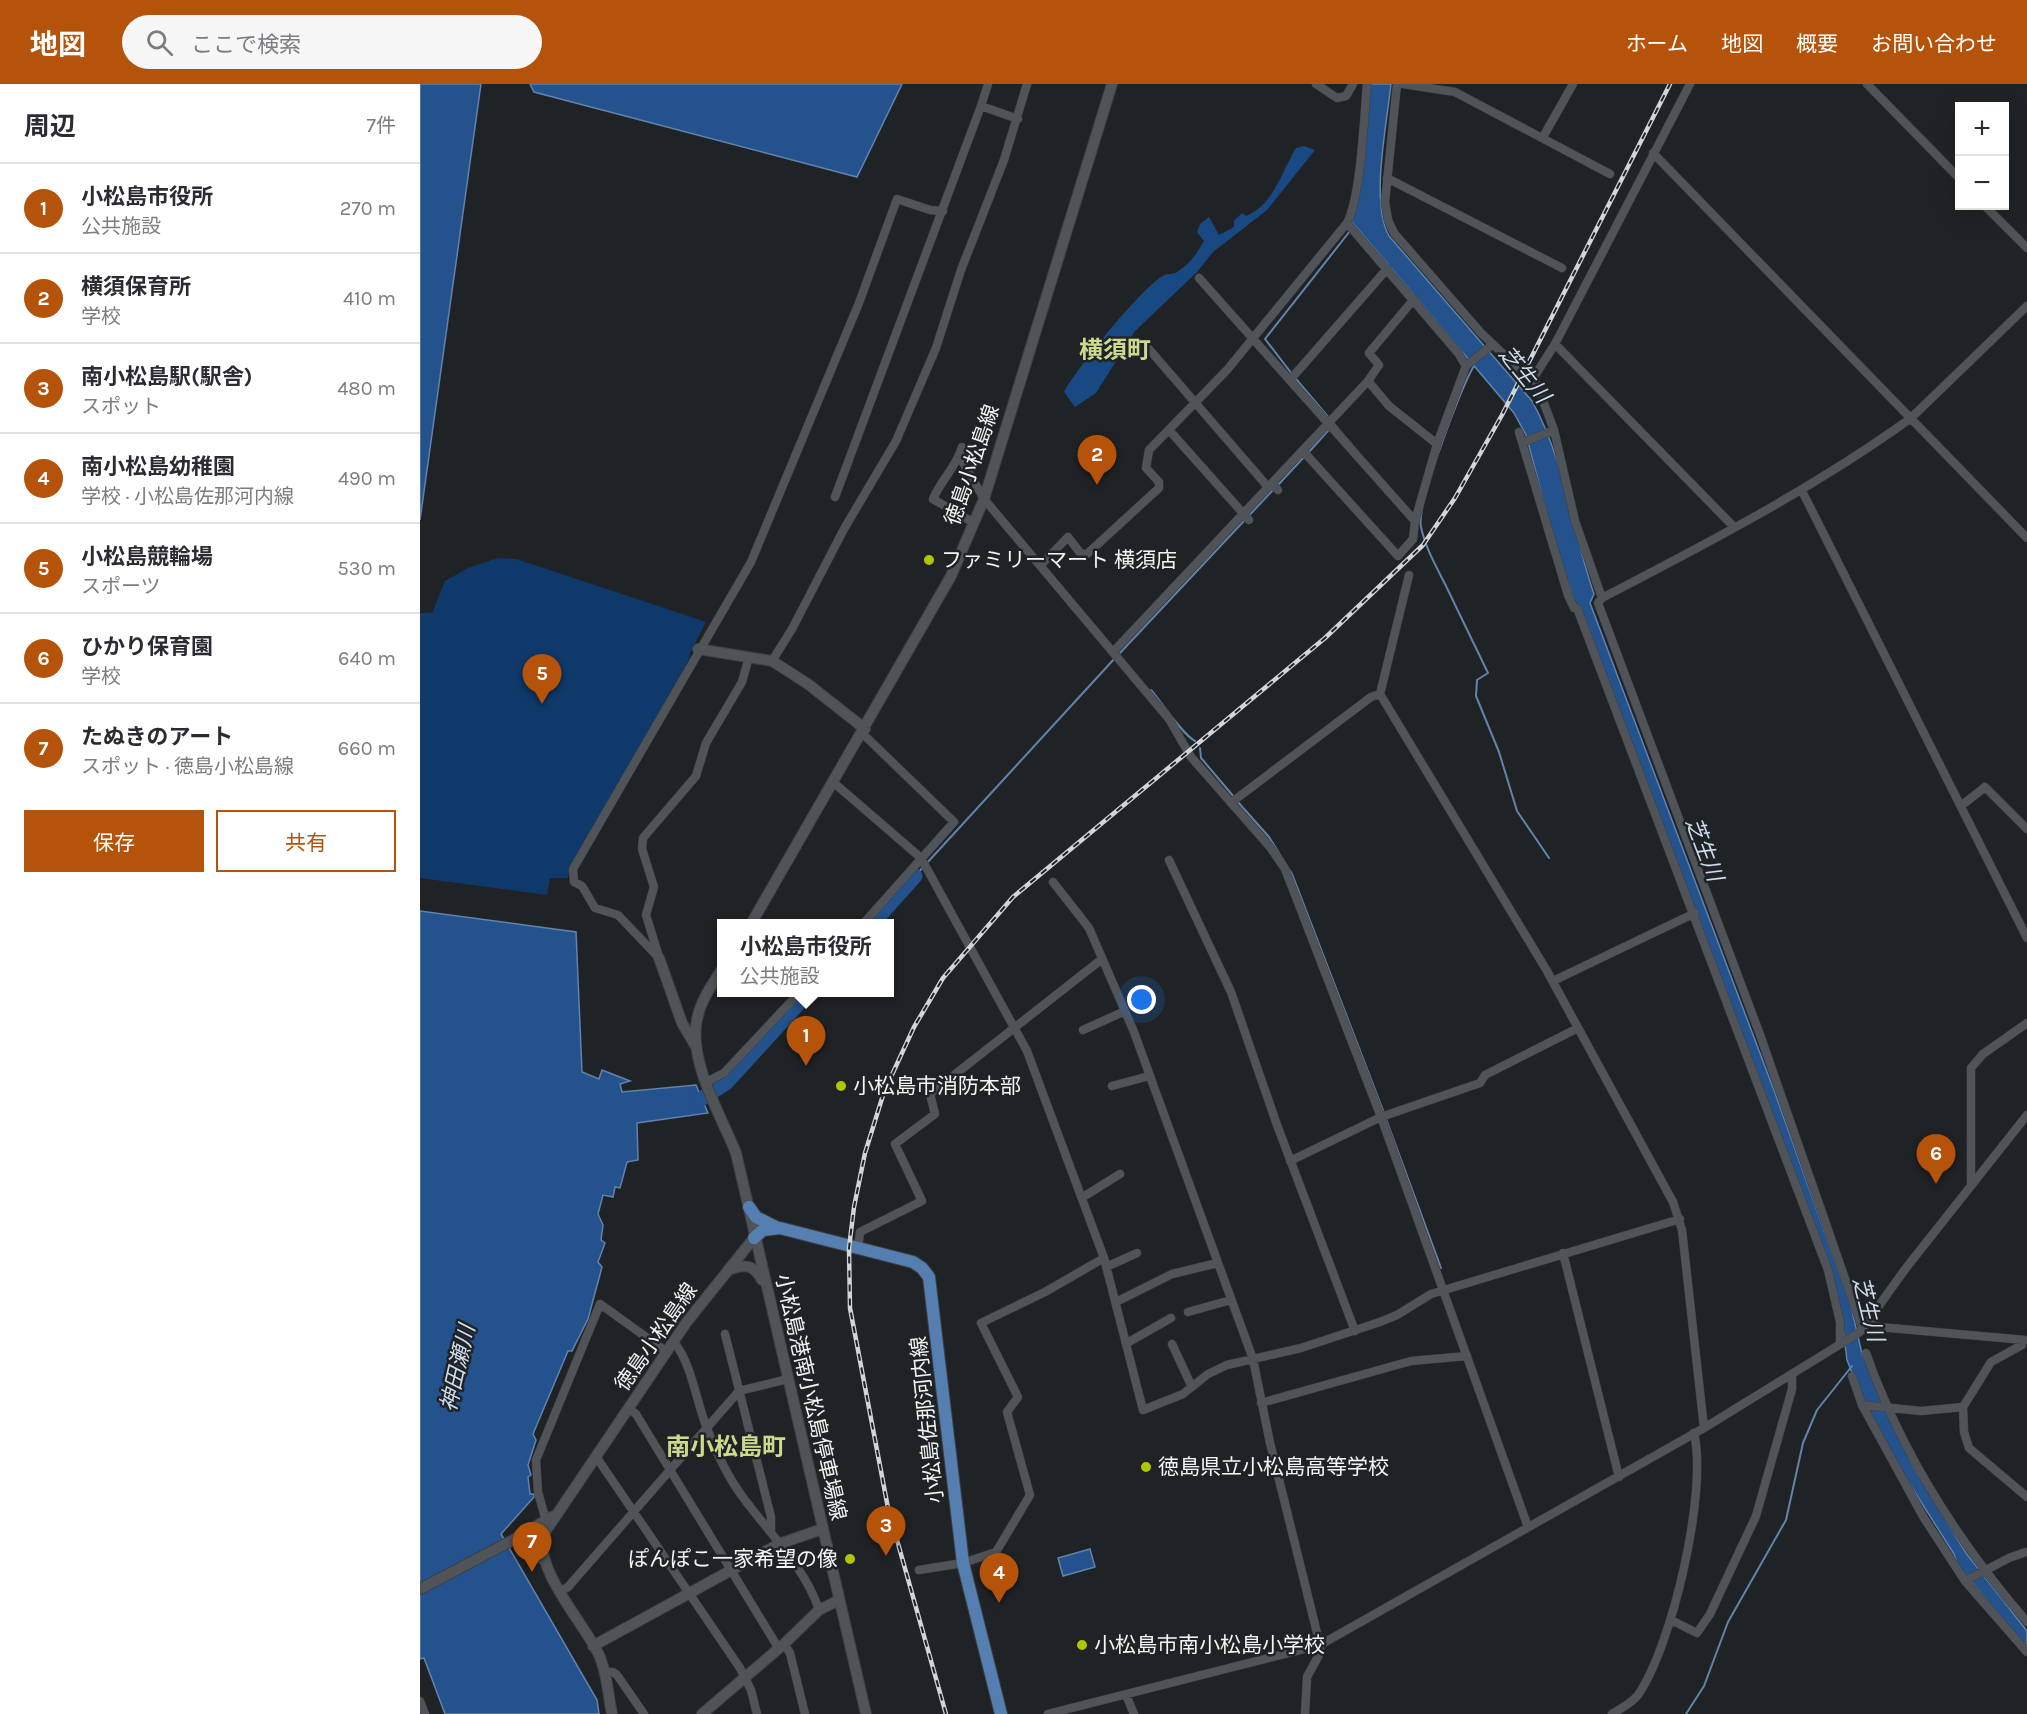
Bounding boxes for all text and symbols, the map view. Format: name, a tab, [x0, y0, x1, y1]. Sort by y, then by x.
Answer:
search box	[122, 15, 542, 69]
icon: search	[143, 26, 176, 59]
text: 地図	[30, 28, 86, 61]
text: ここで検索	[191, 32, 301, 58]
text: ホーム	[1626, 32, 1688, 56]
text: 地図	[1721, 32, 1763, 56]
text: 概要	[1796, 32, 1838, 56]
text: お問い合わせ	[1871, 32, 1997, 56]
map controls	[1955, 102, 2009, 210]
button: +	[1955, 102, 2009, 156]
text: 周辺	[24, 111, 76, 142]
text: 7件	[367, 114, 396, 137]
button: −	[1955, 156, 2009, 210]
text: 小松島市役所	[81, 184, 213, 210]
text: 1	[40, 197, 47, 220]
text: 270 m	[340, 197, 396, 220]
text: 公共施設	[81, 215, 161, 238]
text: 横須保育所	[81, 274, 191, 300]
text: 2	[37, 287, 50, 310]
text: 410 m	[343, 287, 396, 310]
text: 学校	[81, 305, 121, 328]
district label: 横須町	[1079, 336, 1151, 364]
water label: 芝生川	[1493, 341, 1556, 410]
text: 南小松島駅(駅舎)	[81, 364, 253, 390]
text: 3	[37, 377, 50, 400]
text: 480 m	[337, 377, 396, 400]
text: スポット	[81, 395, 161, 418]
street label: 徳島小松島線	[940, 402, 1004, 528]
pin: 2	[1078, 436, 1116, 485]
text: 南小松島幼稚園	[81, 454, 235, 480]
text: 4	[38, 467, 49, 490]
text: 490 m	[338, 467, 396, 490]
text: 学校 · 小松島佐那河内線	[81, 485, 294, 508]
text: 小松島競輪場	[81, 544, 213, 570]
place label: ファミリーマート 横須店	[941, 548, 1177, 572]
marker: ファミリーマート 横須店	[922, 553, 936, 567]
text: 5	[38, 557, 49, 580]
text: 530 m	[338, 557, 396, 580]
text: スポーツ	[81, 575, 161, 598]
text: ひかり保育園	[81, 634, 213, 660]
text: 6	[37, 647, 50, 670]
text: 640 m	[338, 647, 396, 670]
pin: 5	[522, 654, 562, 704]
text: 学校	[81, 665, 121, 688]
text: たぬきのアート	[81, 724, 233, 750]
text: 7	[39, 737, 48, 760]
text: 660 m	[338, 737, 396, 760]
text: スポット · 徳島小松島線	[81, 755, 294, 778]
button: 保存	[24, 810, 204, 872]
button: 共有	[216, 810, 396, 872]
water label: 芝生川	[1680, 814, 1729, 887]
popup	[717, 919, 894, 997]
text: 小松島市役所	[739, 934, 872, 960]
text: 公共施設	[739, 965, 819, 988]
your location	[1127, 985, 1156, 1014]
pin: 1	[786, 1016, 826, 1066]
place label: 小松島市消防本部	[853, 1074, 1021, 1098]
marker: 小松島市消防本部	[834, 1079, 848, 1093]
pin: 6	[1916, 1134, 1956, 1184]
street label: 小松島港南小松島停車場線	[771, 1272, 851, 1522]
water label: 芝生川	[1847, 1274, 1889, 1346]
street label: 徳島小松島線	[610, 1279, 702, 1395]
water label: 神田瀬川	[435, 1320, 481, 1414]
street label: 小松島佐那河内線	[906, 1335, 948, 1505]
district label: 南小松島町	[666, 1433, 786, 1461]
place label: 徳島県立小松島高等学校	[1158, 1455, 1389, 1479]
marker: 徳島県立小松島高等学校	[1139, 1460, 1153, 1474]
pin: 3	[866, 1506, 906, 1556]
pin: 7	[512, 1522, 552, 1572]
place label: ぽんぽこ一家希望の像	[628, 1547, 838, 1571]
marker: ぽんぽこ一家希望の像	[843, 1552, 857, 1566]
pin: 4	[980, 1554, 1018, 1603]
place label: 小松島市南小松島小学校	[1094, 1633, 1325, 1657]
marker: 小松島市南小松島小学校	[1075, 1638, 1089, 1652]

